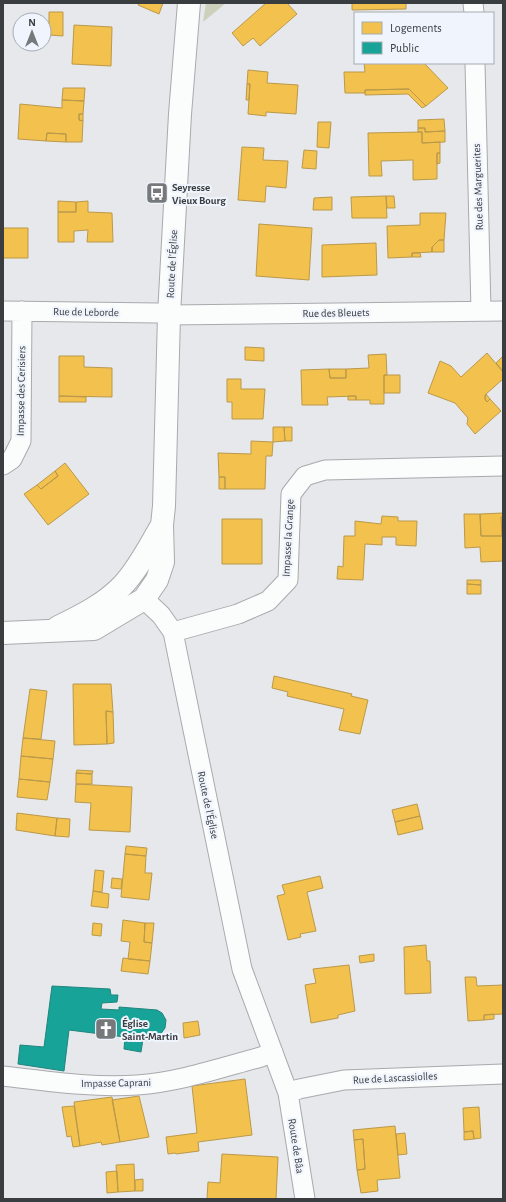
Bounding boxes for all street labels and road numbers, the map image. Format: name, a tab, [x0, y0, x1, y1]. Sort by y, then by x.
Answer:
street label: Rue des Marguerites	[471, 143, 485, 231]
street label: Route de l'Église	[164, 229, 179, 299]
street label: Rue de Leborde	[53, 306, 119, 318]
street label: Rue des Bleuets	[302, 307, 370, 319]
street label: Impasse des Cerisiers	[15, 346, 27, 436]
street label: Impasse la Grange	[280, 499, 296, 577]
street label: Route de l'Église	[195, 770, 222, 840]
street label: Rue de Lascassiolles	[352, 1070, 438, 1086]
street label: Impasse Caprani	[81, 1077, 151, 1089]
street label: Route de Bâa	[286, 1118, 306, 1174]

